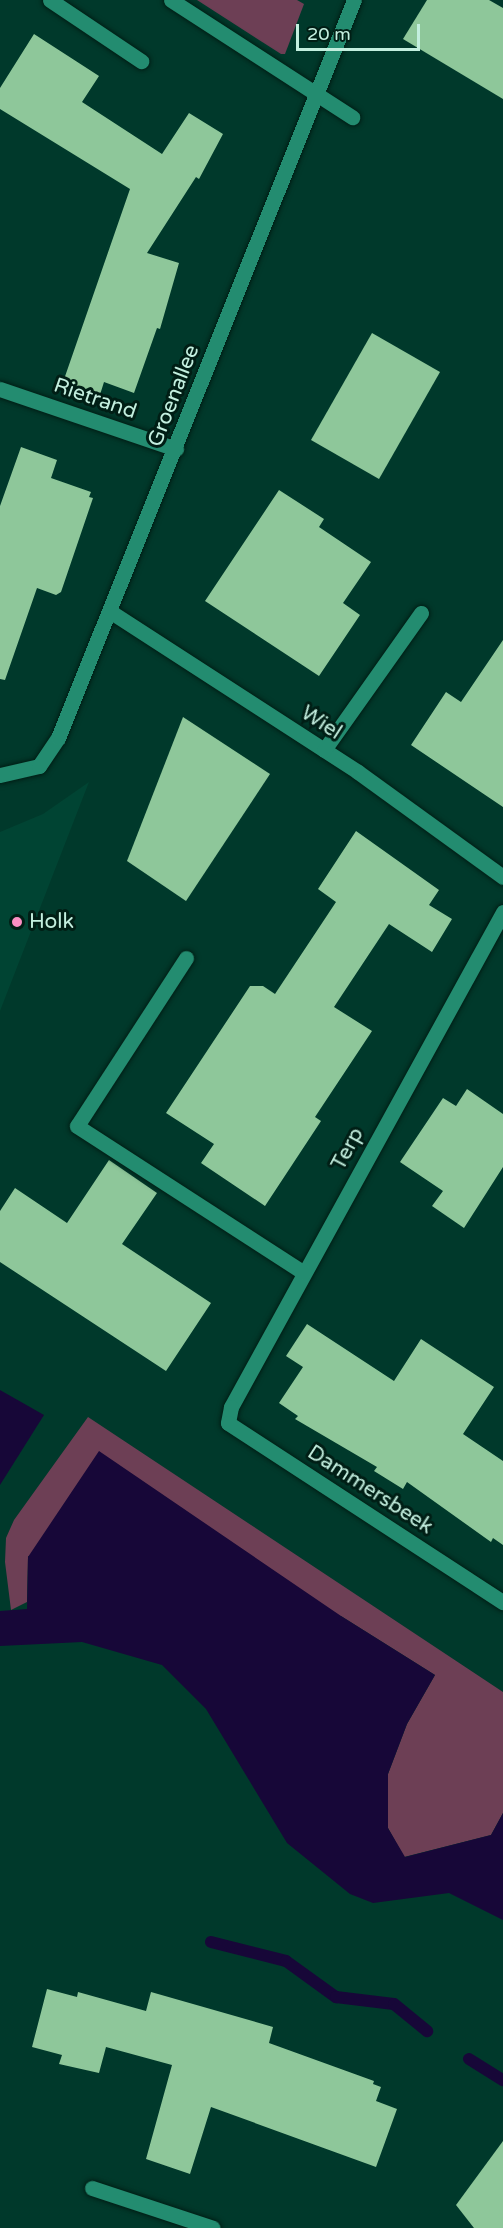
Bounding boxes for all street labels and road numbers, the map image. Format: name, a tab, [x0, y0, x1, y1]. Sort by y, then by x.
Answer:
street label: Groenallee	[143, 341, 205, 451]
street label: Rietrand	[50, 373, 140, 425]
street label: Wiel	[296, 701, 346, 745]
street label: Terp	[326, 1123, 370, 1175]
street label: Dammersbeek	[303, 1440, 437, 1540]

